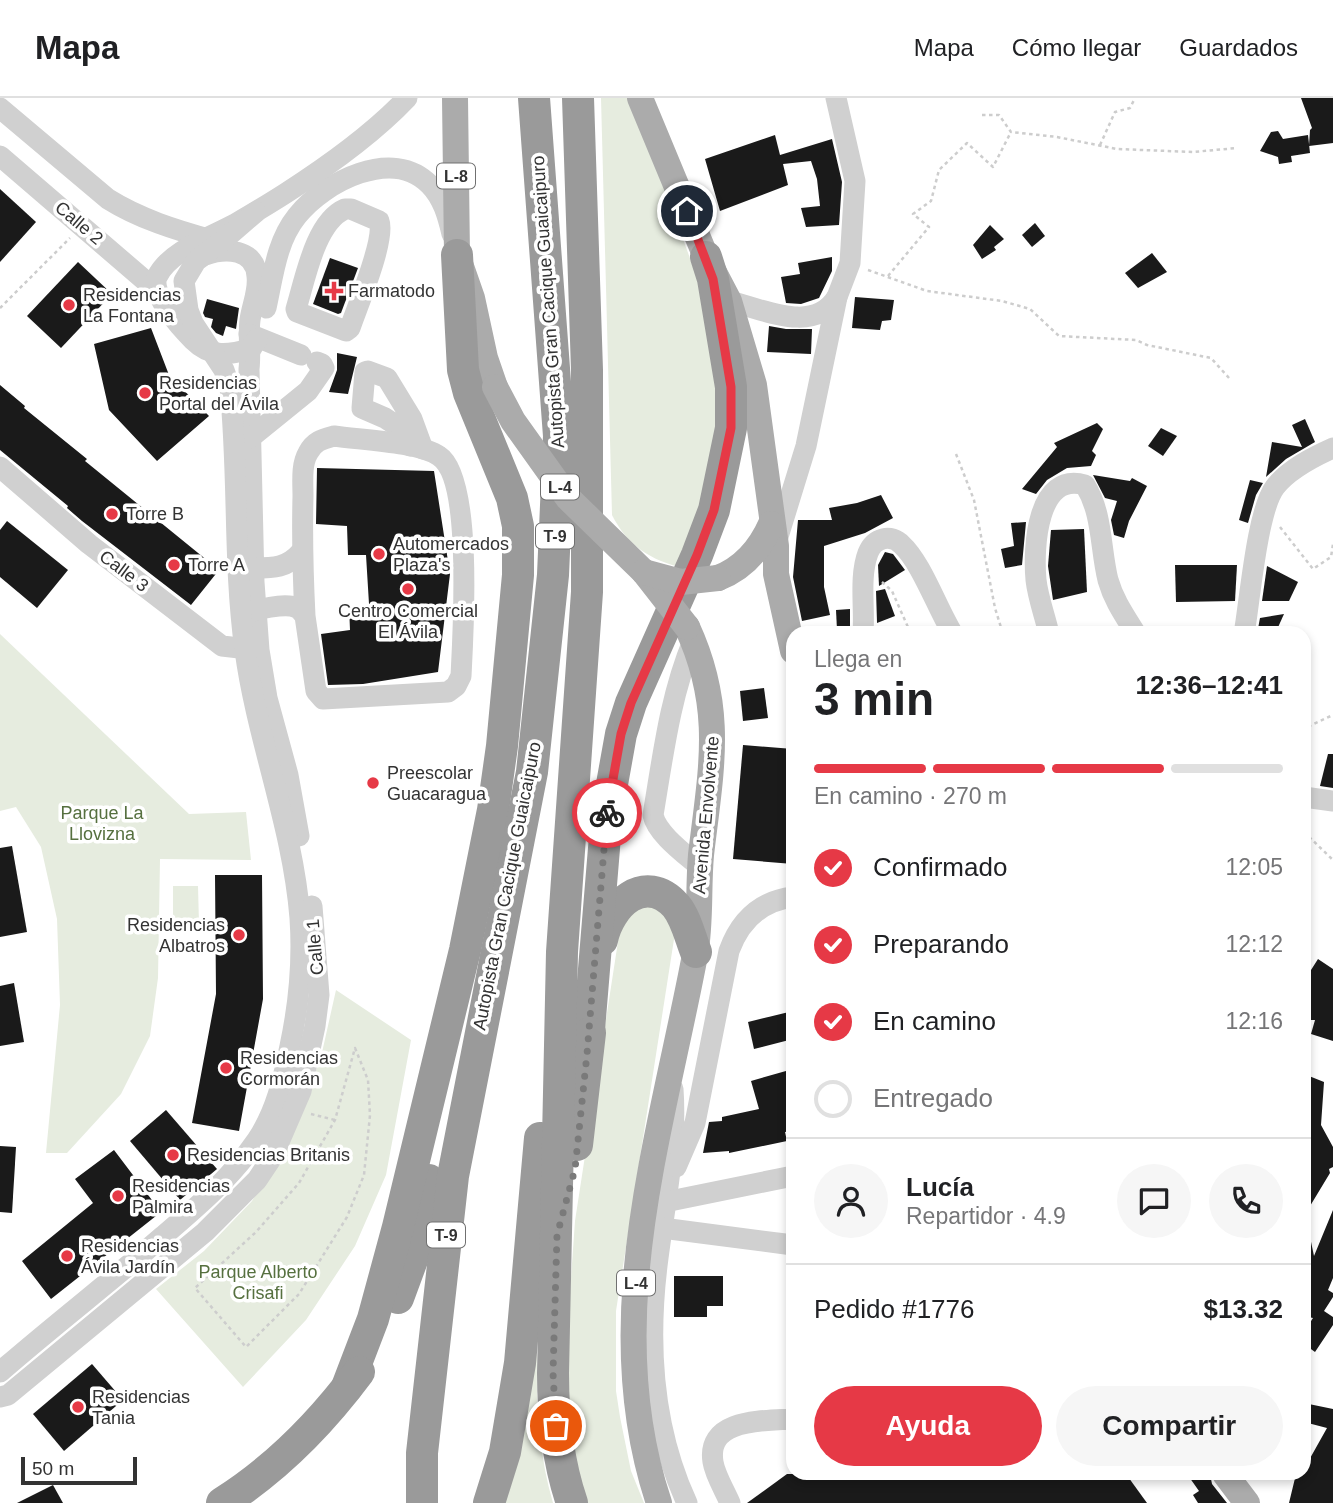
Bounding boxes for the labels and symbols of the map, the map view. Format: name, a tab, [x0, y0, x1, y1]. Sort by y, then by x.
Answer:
street label: Autopista Gran Cacique Guaicaipuro	[528, 155, 568, 449]
road number: L-8	[437, 164, 475, 188]
pin	[657, 181, 717, 241]
street label: Calle 2	[51, 197, 107, 249]
place label: Farmatodo	[348, 281, 435, 301]
marker: Farmatodo	[326, 283, 342, 299]
place label: Residencias La Fontana	[83, 285, 181, 326]
marker: Residencias La Fontana	[61, 297, 77, 313]
place label: Residencias Portal del Ávila	[159, 373, 280, 414]
marker: Residencias Portal del Ávila	[137, 385, 153, 401]
road number: L-4	[541, 474, 579, 500]
place label: Torre B	[126, 504, 184, 524]
marker: Torre B	[104, 506, 120, 522]
road number: T-9	[536, 524, 574, 548]
place label: Automercados Plaza's	[393, 534, 509, 575]
street label: Calle 3	[96, 546, 152, 596]
marker: Automercados Plaza's	[371, 546, 387, 562]
place label: Torre A	[188, 555, 245, 575]
marker: Torre A	[166, 557, 182, 573]
marker: Centro Comercial El Ávila	[400, 581, 416, 597]
place label: Centro Comercial El Ávila	[338, 601, 478, 642]
street label: Avenida Envolvente	[689, 735, 723, 895]
street label: Autopista Gran Cacique Guaicaipuro	[469, 740, 545, 1032]
place label: Preescolar Guacaragua	[387, 763, 487, 804]
marker: Preescolar Guacaragua	[365, 775, 381, 791]
courier	[572, 778, 642, 848]
park label: Parque La Llovizna	[60, 803, 145, 844]
place label: Residencias Albatros	[127, 915, 225, 956]
street label: Calle 1	[303, 918, 327, 976]
marker: Residencias Albatros	[231, 927, 247, 943]
place label: Residencias Cormorán	[240, 1048, 338, 1089]
marker: Residencias Cormorán	[218, 1060, 234, 1076]
place label: Residencias Britanis	[187, 1145, 350, 1165]
marker: Residencias Britanis	[165, 1147, 181, 1163]
place label: Residencias Palmira	[132, 1176, 230, 1217]
marker: Residencias Palmira	[110, 1188, 126, 1204]
road number: T-9	[427, 1222, 465, 1247]
place label: Residencias Ávila Jardín	[81, 1236, 179, 1277]
marker: Residencias Ávila Jardín	[59, 1248, 75, 1264]
park label: Parque Alberto Crisafi	[198, 1262, 318, 1303]
road number: L-4	[617, 1270, 655, 1296]
place label: Residencias Tania	[92, 1387, 190, 1428]
pin	[526, 1396, 586, 1456]
marker: Residencias Tania	[70, 1399, 86, 1415]
scale bar	[21, 1454, 136, 1486]

